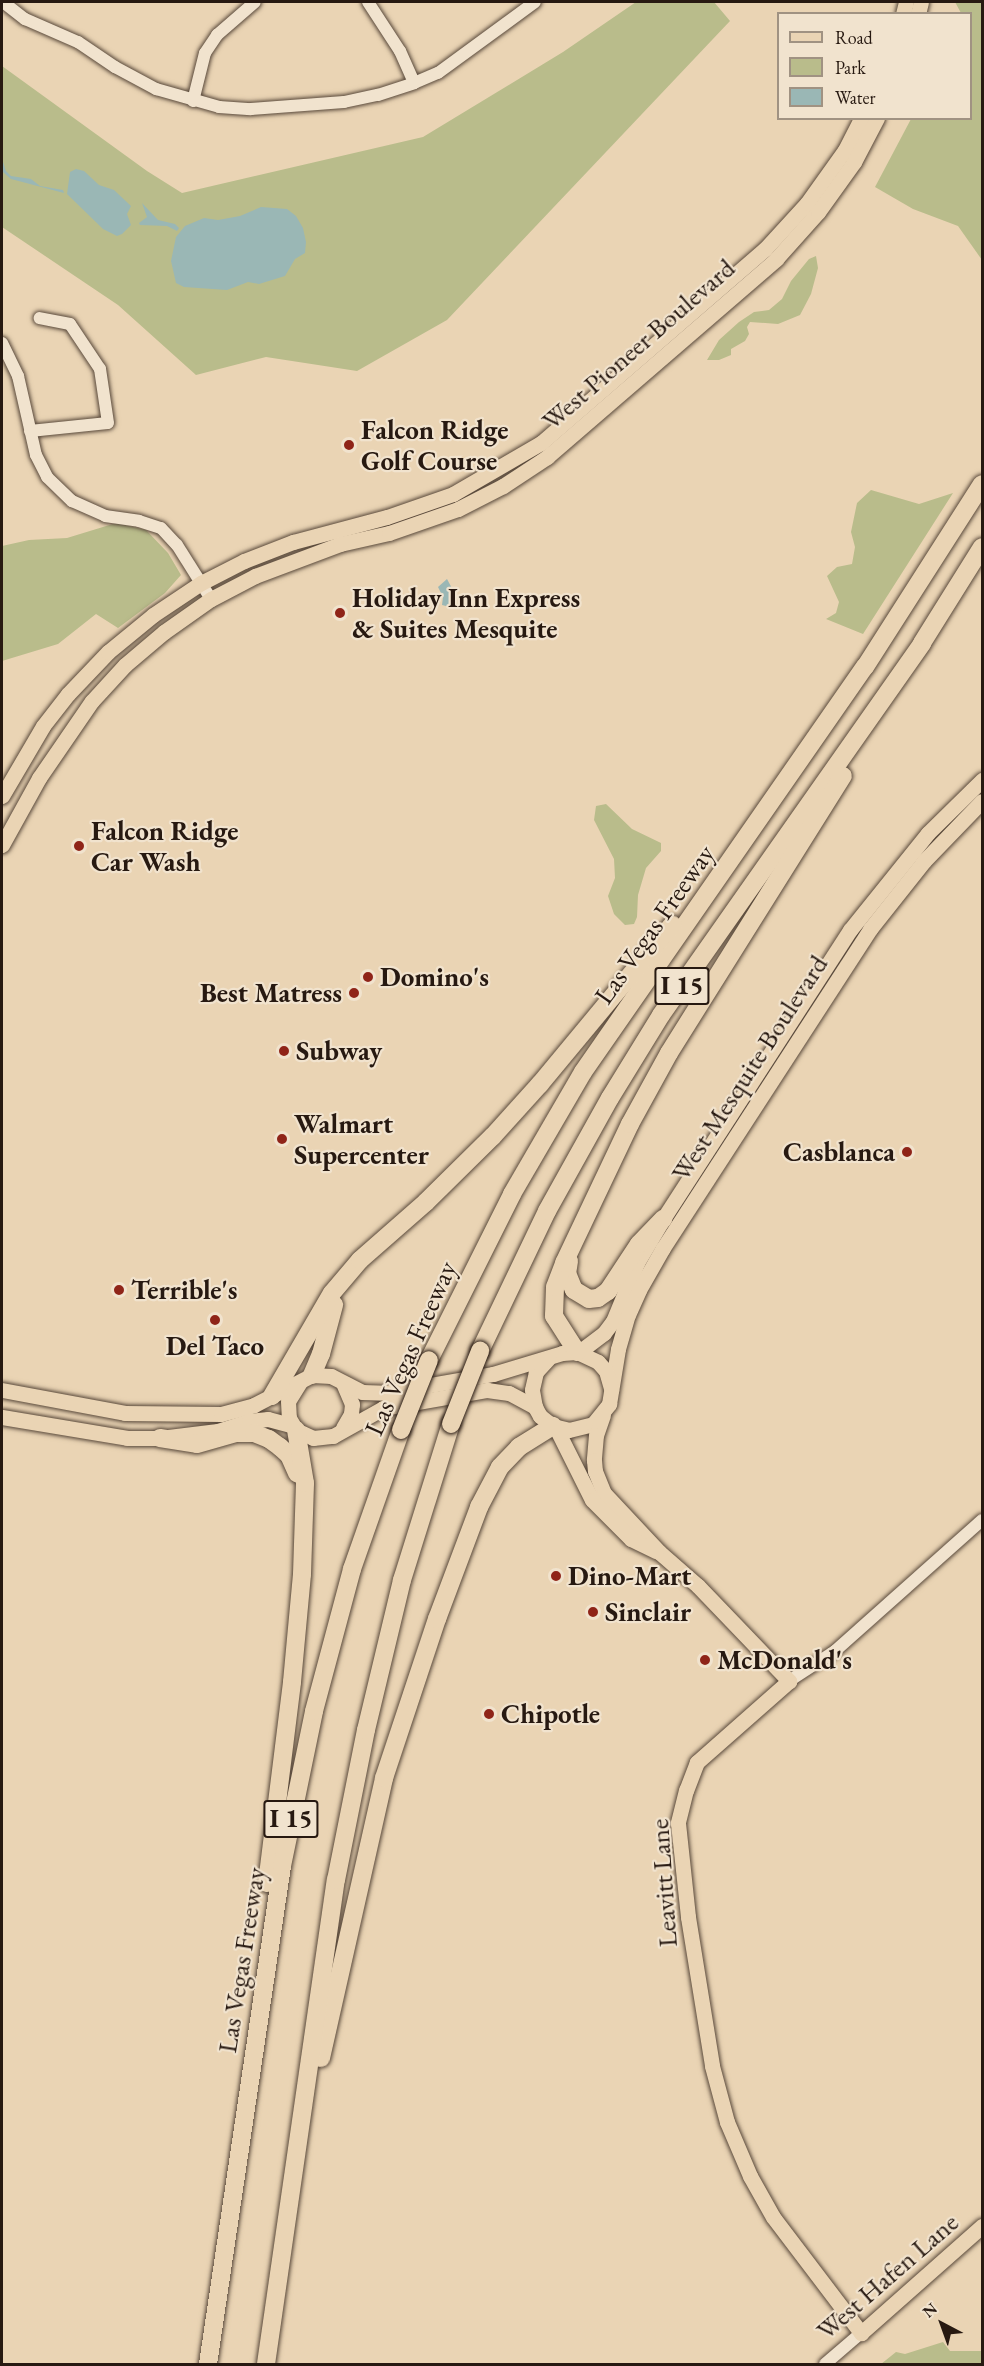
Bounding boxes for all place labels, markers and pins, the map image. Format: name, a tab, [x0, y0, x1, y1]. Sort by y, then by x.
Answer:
place label: Falcon Ridge Golf Course	[361, 413, 508, 476]
marker: Falcon Ridge Golf Course	[342, 438, 356, 452]
place label: Holiday Inn Express & Suites Mesquite	[352, 581, 580, 644]
marker: Holiday Inn Express & Suites Mesquite	[333, 606, 347, 620]
place label: Falcon Ridge Car Wash	[91, 814, 238, 877]
marker: Falcon Ridge Car Wash	[72, 839, 86, 853]
place label: Domino's	[380, 961, 489, 993]
marker: Domino's	[361, 970, 375, 984]
place label: Best Matress	[200, 977, 342, 1009]
marker: Best Matress	[347, 986, 361, 1000]
place label: Subway	[296, 1035, 382, 1067]
marker: Subway	[277, 1044, 291, 1058]
place label: Walmart Supercenter	[294, 1107, 429, 1170]
marker: Walmart Supercenter	[275, 1132, 289, 1146]
place label: Casblanca	[783, 1136, 895, 1168]
marker: Casblanca	[900, 1145, 914, 1159]
place label: Terrible's	[131, 1274, 238, 1306]
marker: Terrible's	[112, 1283, 126, 1297]
marker: Del Taco	[208, 1313, 222, 1327]
place label: Del Taco	[166, 1330, 264, 1362]
place label: Dino-Mart	[568, 1560, 691, 1592]
marker: Dino-Mart	[549, 1569, 563, 1583]
place label: Sinclair	[605, 1596, 691, 1628]
marker: Sinclair	[586, 1605, 600, 1619]
place label: McDonald's	[717, 1644, 852, 1676]
marker: McDonald's	[698, 1653, 712, 1667]
place label: Chipotle	[501, 1698, 600, 1730]
marker: Chipotle	[482, 1707, 496, 1721]

